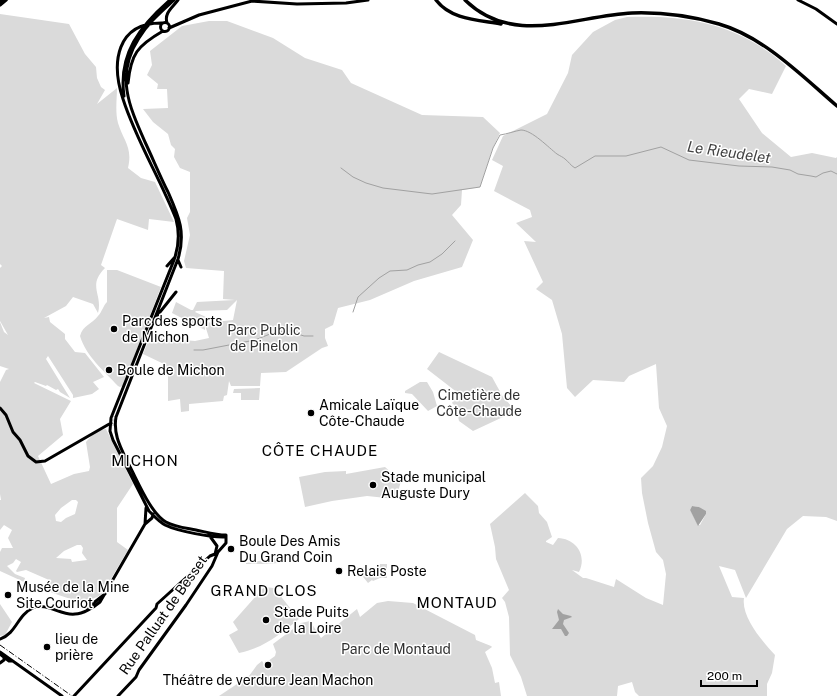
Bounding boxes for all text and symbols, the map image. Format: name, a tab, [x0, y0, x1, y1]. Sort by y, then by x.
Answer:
water label: Le Rieudelet	[686, 138, 772, 166]
place label: Parc des sports de Michon	[122, 313, 222, 345]
park label: Parc Public de Pinelon	[227, 322, 301, 354]
marker: Parc des sports de Michon	[109, 324, 119, 334]
place label: Boule de Michon	[117, 362, 225, 378]
marker: Boule de Michon	[104, 365, 114, 375]
park label: Cimetière de Côte-Chaude	[436, 387, 522, 419]
place label: Amicale Laïque Côte-Chaude	[319, 397, 419, 429]
marker: Amicale Laïque Côte-Chaude	[306, 408, 316, 418]
district label: CÔTE CHAUDE	[262, 442, 378, 459]
district label: MICHON	[111, 452, 179, 469]
place label: Stade municipal Auguste Dury	[381, 469, 486, 501]
marker: Stade municipal Auguste Dury	[368, 480, 378, 490]
place label: Boule Des Amis Du Grand Coin	[239, 533, 340, 565]
marker: Boule Des Amis Du Grand Coin	[226, 544, 236, 554]
street label: Rue Palluat de Besset	[116, 552, 210, 678]
place label: Relais Poste	[347, 563, 427, 579]
marker: Relais Poste	[334, 566, 344, 576]
place label: Musée de la Mine Site Couriot	[16, 579, 130, 611]
district label: GRAND CLOS	[211, 582, 317, 599]
marker: Musée de la Mine Site Couriot	[3, 590, 13, 600]
district label: MONTAUD	[416, 594, 498, 611]
place label: Stade Puits de la Loire	[274, 604, 349, 636]
marker: Stade Puits de la Loire	[261, 615, 271, 625]
place label: lieu de prière	[55, 631, 98, 663]
park label: Parc de Montaud	[341, 641, 451, 657]
marker: lieu de prière	[42, 642, 52, 652]
marker: Théâtre de verdure Jean Machon	[263, 660, 273, 670]
scale bar	[701, 662, 757, 688]
text: 200 m	[707, 669, 742, 683]
place label: Théâtre de verdure Jean Machon	[163, 672, 373, 688]

